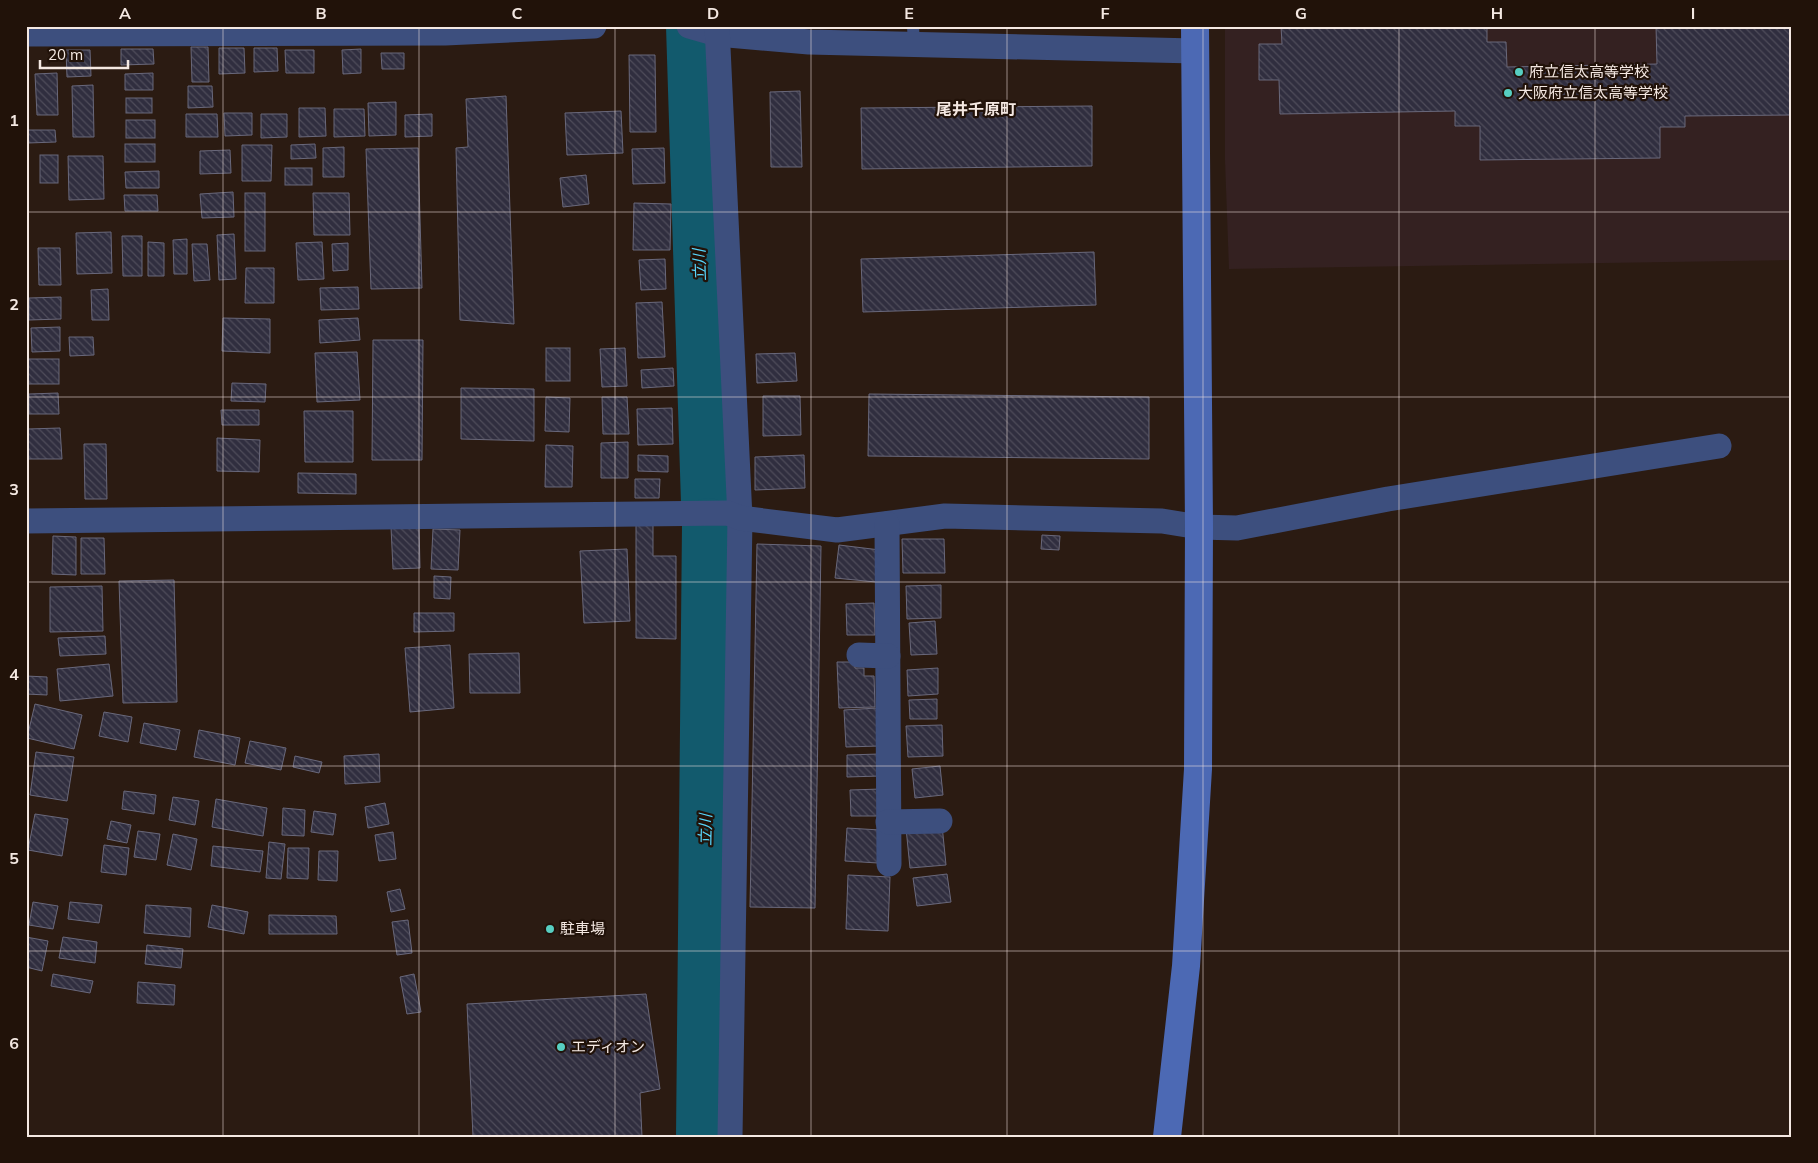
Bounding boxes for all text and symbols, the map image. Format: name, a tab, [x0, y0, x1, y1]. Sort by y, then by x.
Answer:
text: A	[119, 3, 131, 23]
text: B	[315, 3, 327, 23]
text: C	[512, 3, 523, 23]
text: D	[707, 3, 719, 23]
text: E	[904, 3, 914, 23]
text: F	[1100, 3, 1110, 23]
text: G	[1295, 3, 1307, 23]
text: H	[1491, 3, 1503, 23]
text: I	[1691, 3, 1695, 23]
scale bar	[40, 38, 128, 70]
text: 20 m	[48, 45, 83, 64]
place label: 府立信太高等学校	[1529, 62, 1649, 81]
marker: 府立信太高等学校	[1513, 66, 1525, 78]
place label: 大阪府立信太高等学校	[1518, 83, 1668, 102]
marker: 大阪府立信太高等学校	[1502, 87, 1514, 99]
district label: 尾井千原町	[936, 99, 1016, 119]
text: 1	[9, 110, 19, 130]
water label: 立川	[688, 247, 710, 281]
text: 2	[9, 294, 19, 314]
text: 3	[9, 479, 19, 499]
text: 4	[9, 664, 19, 684]
water label: 立川	[695, 812, 715, 846]
text: 5	[9, 848, 19, 868]
place label: 駐車場	[560, 919, 605, 938]
marker: 駐車場	[544, 923, 556, 935]
text: 6	[9, 1033, 19, 1053]
place label: エディオン	[571, 1037, 645, 1056]
marker: エディオン	[555, 1041, 567, 1053]

